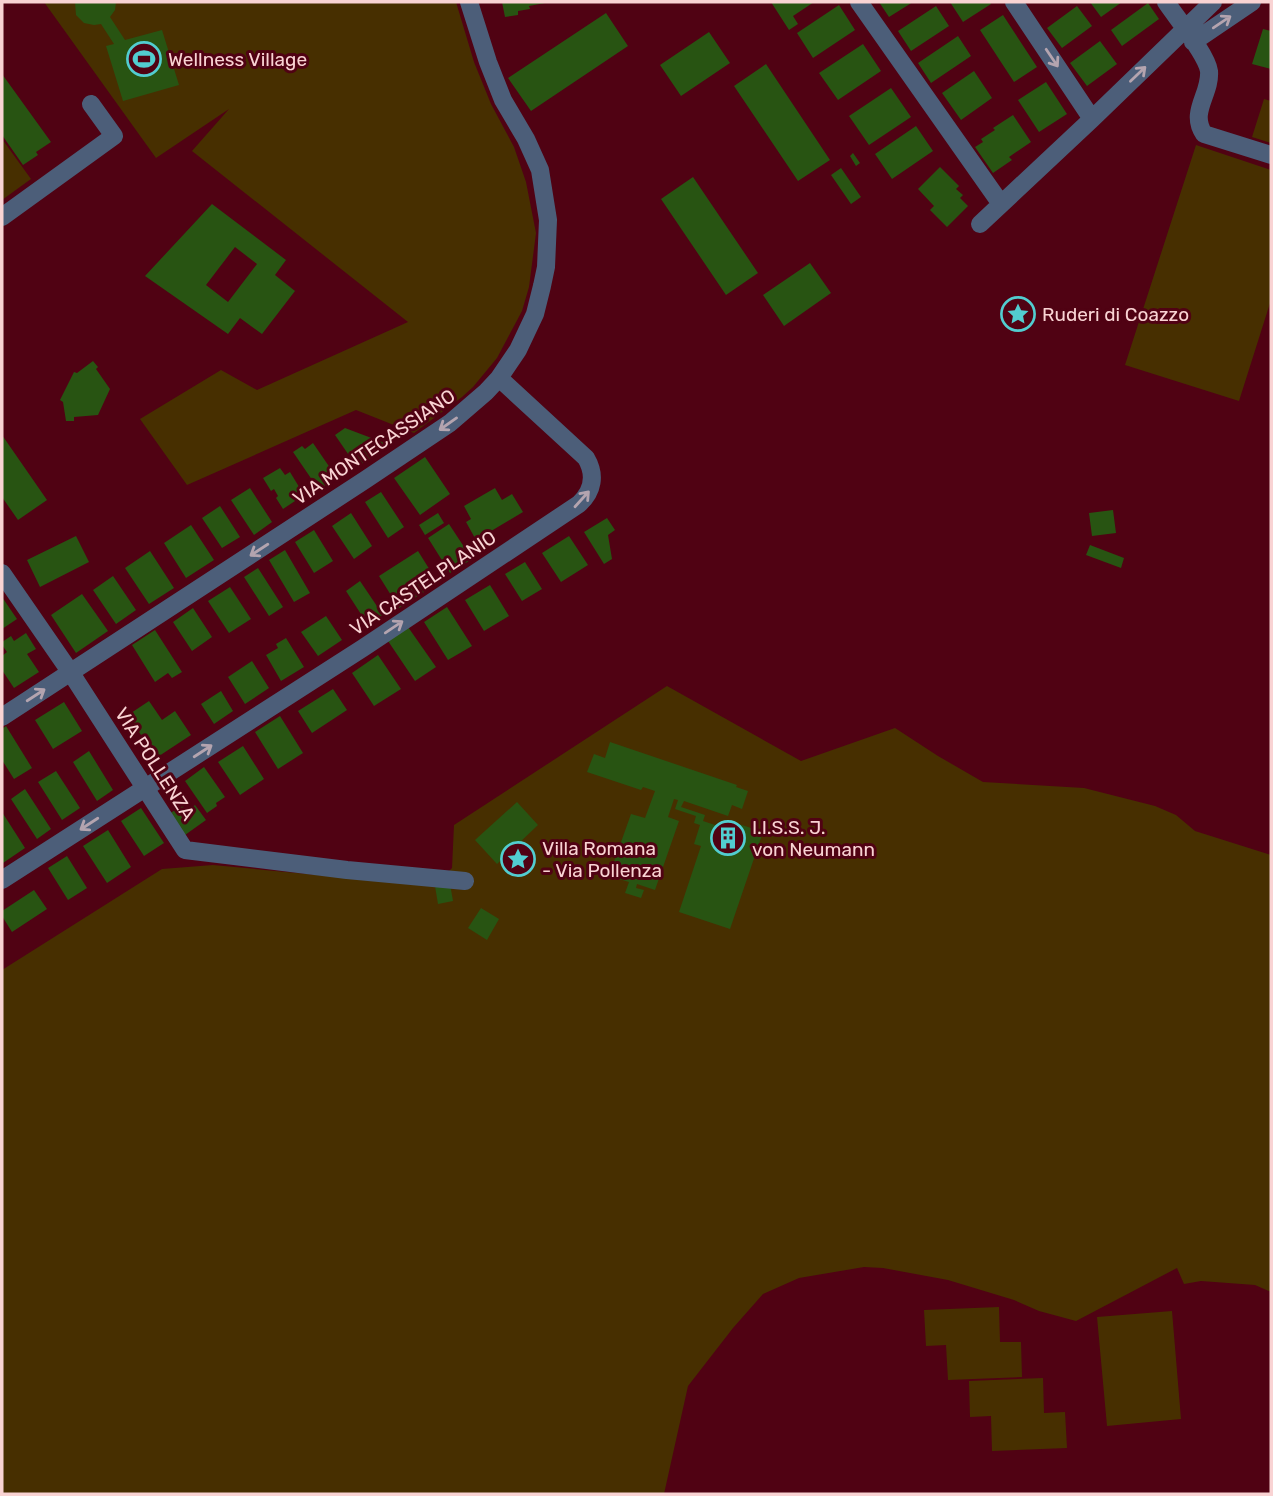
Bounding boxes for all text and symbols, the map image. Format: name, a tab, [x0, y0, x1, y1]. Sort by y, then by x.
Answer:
one-way arrow	[1212, 14, 1232, 28]
sports icon: Wellness Village	[125, 40, 163, 78]
place label: Wellness Village	[168, 48, 307, 71]
one-way arrow	[1045, 48, 1059, 67]
one-way arrow	[1130, 65, 1147, 82]
place icon: Ruderi di Coazzo	[999, 295, 1037, 333]
place label: Ruderi di Coazzo	[1042, 303, 1189, 326]
street label: VIA MONTECASSIANO	[288, 384, 460, 510]
one-way arrow	[439, 417, 458, 431]
one-way arrow	[574, 490, 590, 508]
street label: VIA CASTELPLANIO	[346, 526, 500, 640]
one-way arrow	[250, 542, 269, 557]
one-way arrow	[384, 620, 404, 634]
one-way arrow	[26, 688, 45, 702]
street label: VIA POLLENZA	[110, 703, 200, 825]
one-way arrow	[193, 743, 213, 757]
place label: I.I.S.S. J. von Neumann	[752, 816, 875, 861]
one-way arrow	[79, 818, 99, 832]
building icon: I.I.S.S. J. von Neumann	[709, 819, 747, 857]
place label: Villa Romana - Via Pollenza	[542, 837, 662, 882]
place icon: Villa Romana - Via Pollenza	[499, 840, 537, 878]

